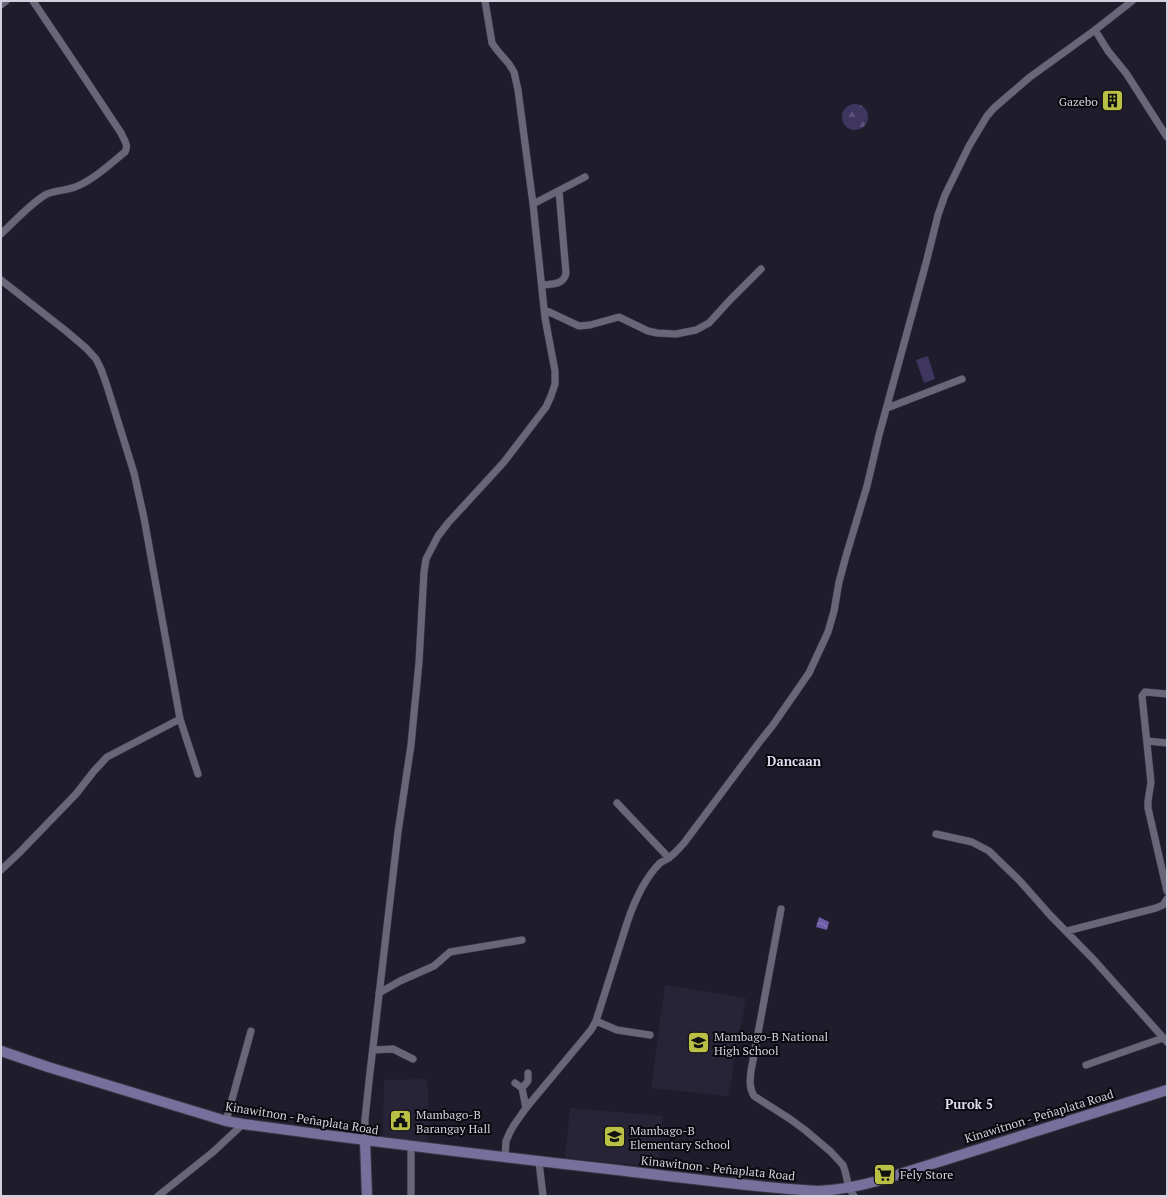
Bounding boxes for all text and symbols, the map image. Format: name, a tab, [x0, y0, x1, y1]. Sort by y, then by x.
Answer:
building icon: Gazebo	[1100, 88, 1126, 114]
place label: Gazebo	[1059, 94, 1098, 109]
district label: Dancaan	[767, 752, 822, 770]
place label: Mambago-B National High School	[714, 1029, 828, 1058]
school or university icon: Mambago-B National High School	[685, 1030, 711, 1056]
street label: Kinawitnon - Peñaplata Road	[963, 1086, 1116, 1146]
district label: Purok 5	[945, 1095, 993, 1113]
street label: Kinawitnon - Peñaplata Road	[224, 1098, 380, 1138]
place label: Mambago-B Barangay Hall	[416, 1107, 491, 1136]
public building icon: Mambago-B Barangay Hall	[388, 1108, 414, 1134]
place label: Mambago-B Elementary School	[630, 1123, 731, 1152]
school or university icon: Mambago-B Elementary School	[601, 1124, 627, 1150]
street label: Kinawitnon - Peñaplata Road	[640, 1152, 796, 1184]
supermarket icon: Fely Store	[871, 1161, 897, 1187]
place label: Fely Store	[900, 1167, 953, 1182]

